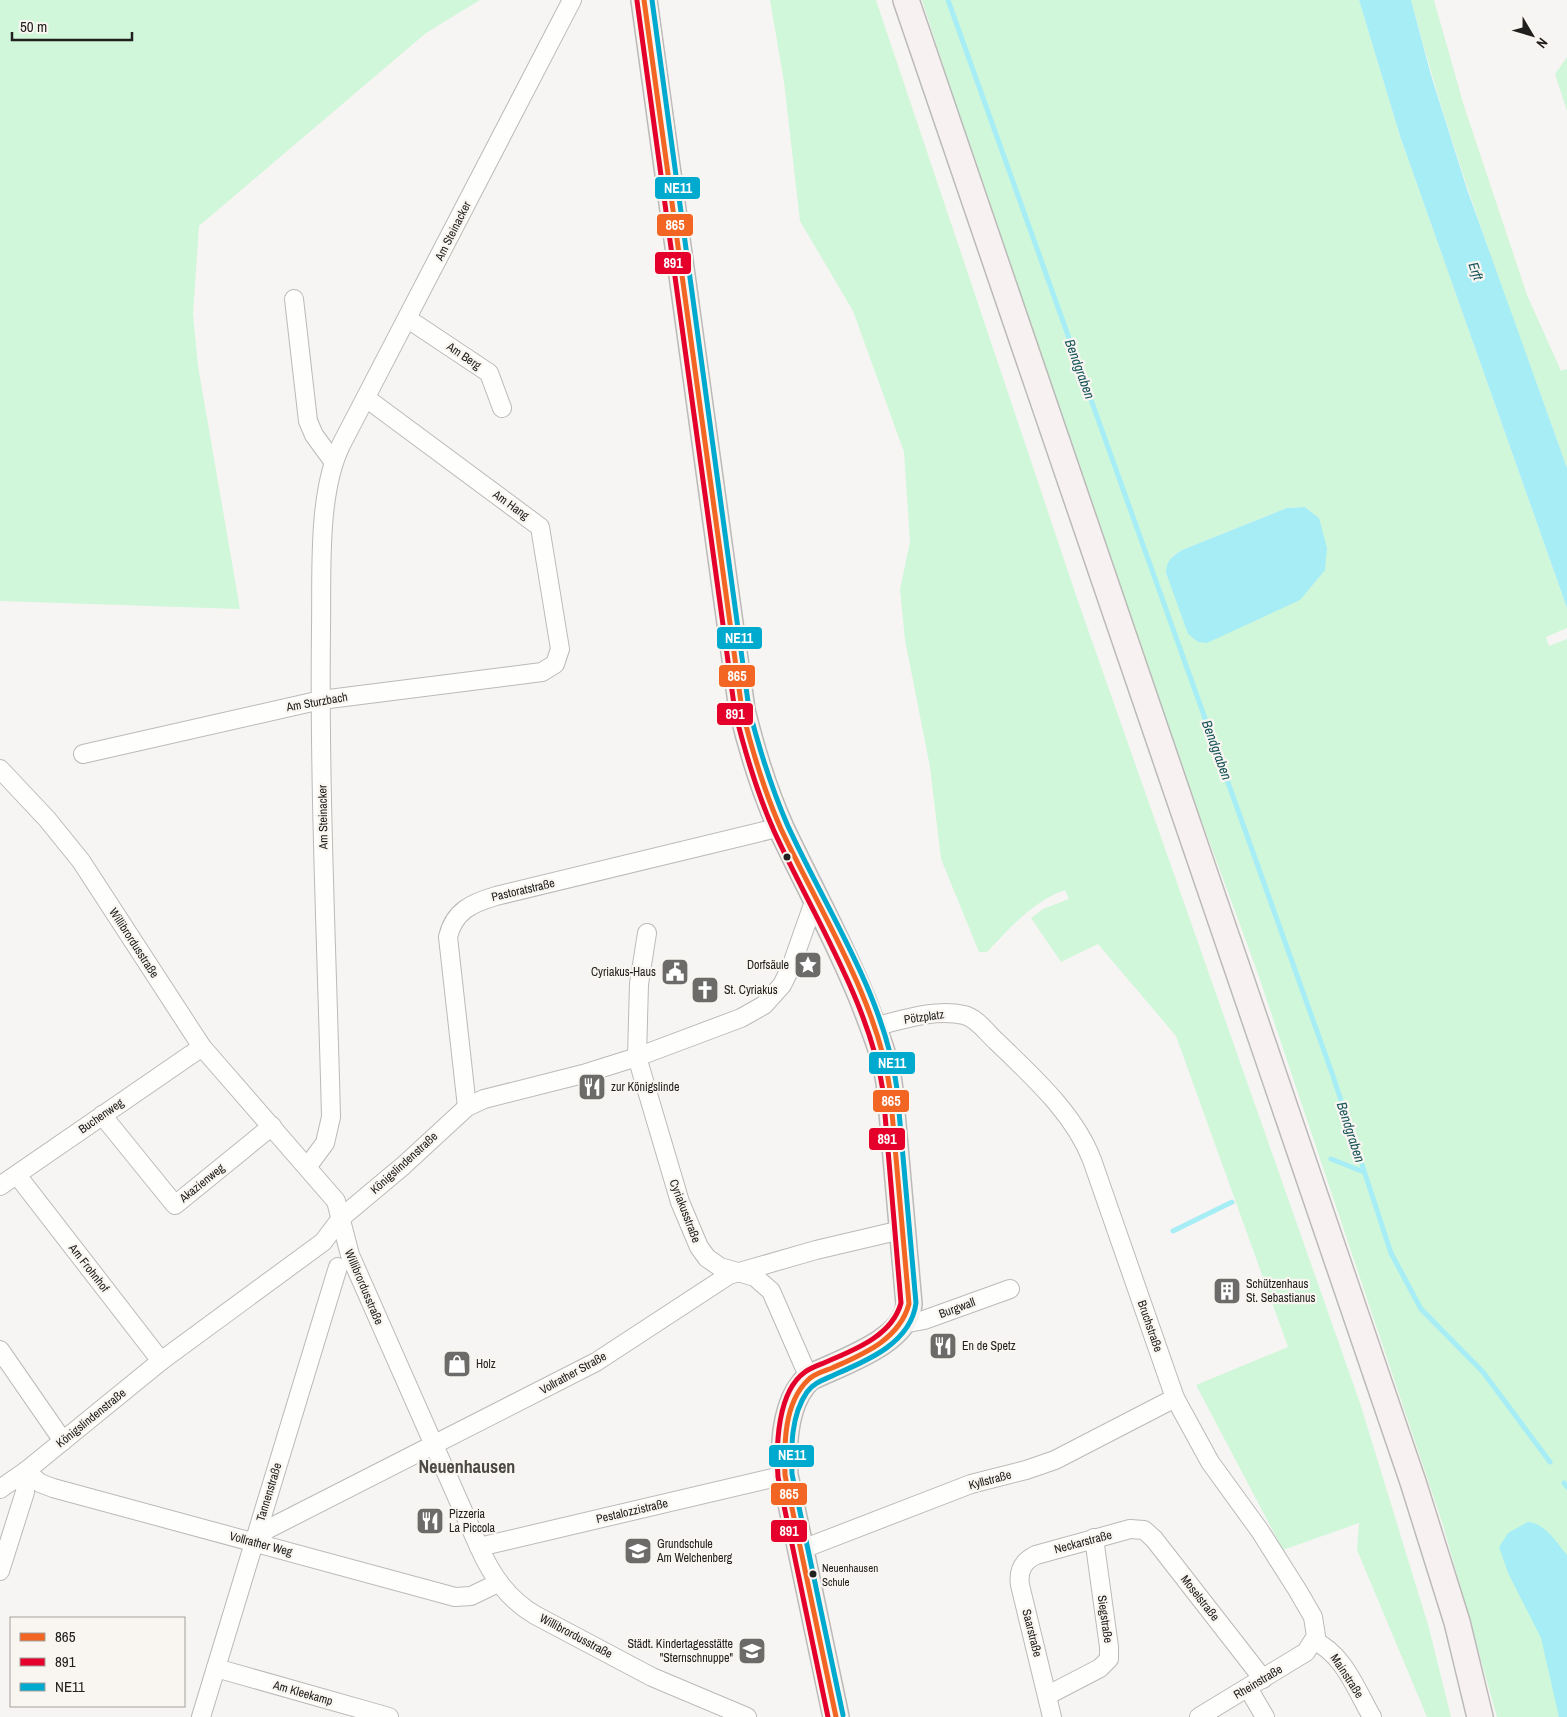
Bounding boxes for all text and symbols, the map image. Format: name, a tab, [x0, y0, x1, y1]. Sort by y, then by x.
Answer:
scale bar	[12, 10, 132, 42]
north arrow	[1507, 10, 1557, 60]
text: 50 m	[20, 16, 47, 37]
text: N	[1533, 34, 1552, 52]
line badge: NE11	[654, 176, 701, 200]
text: NE11	[664, 179, 693, 197]
street label: Am Steinacker	[431, 198, 475, 264]
line badge: 865	[656, 213, 694, 237]
text: 865	[665, 216, 685, 234]
line badge: 891	[654, 251, 692, 275]
text: 891	[663, 254, 683, 272]
water label: Erft	[1465, 260, 1488, 283]
water label: Bendgraben	[1061, 337, 1099, 401]
street label: Am Berg	[443, 338, 485, 374]
street label: Am Hang	[489, 486, 533, 524]
line badge: NE11	[716, 626, 763, 650]
text: NE11	[725, 629, 754, 647]
line badge: 865	[718, 664, 756, 688]
text: 865	[727, 667, 747, 685]
street label: Am Sturzbach	[284, 689, 349, 715]
line badge: 891	[716, 702, 754, 726]
text: 891	[725, 705, 745, 723]
water label: Bendgraben	[1198, 718, 1236, 782]
street label: Am Steinacker	[314, 784, 332, 850]
unlabelled marker	[782, 852, 792, 862]
street label: Pastoratstraße	[490, 875, 556, 905]
street label: Willibrordusstraße	[105, 905, 163, 981]
place icon: Dorfsäule	[793, 950, 823, 980]
public building icon: Cyriakus-Haus	[660, 957, 690, 987]
place label: Dorfsäule	[747, 957, 789, 973]
place label: Cyriakus-Haus	[591, 964, 656, 980]
church icon: St. Cyriakus	[690, 975, 720, 1005]
place label: St. Cyriakus	[724, 982, 778, 998]
street label: Pötzplatz	[903, 1006, 945, 1028]
line badge: NE11	[868, 1051, 916, 1075]
text: NE11	[878, 1054, 907, 1072]
restaurant icon: zur Königslinde	[577, 1072, 607, 1102]
place label: zur Königslinde	[611, 1079, 679, 1095]
line badge: 865	[872, 1089, 910, 1113]
text: 865	[881, 1092, 901, 1110]
street label: Buchenweg	[75, 1094, 127, 1137]
water label: Bendgraben	[1333, 1099, 1369, 1165]
line badge: 891	[868, 1127, 906, 1151]
street label: Königslindenstraße	[367, 1129, 441, 1197]
text: 891	[877, 1130, 897, 1148]
street label: Akazienweg	[175, 1160, 228, 1207]
street label: Cyriakusstraße	[666, 1177, 704, 1245]
street label: Am Frohnhof	[65, 1240, 113, 1296]
street label: Willibrordusstraße	[341, 1247, 387, 1327]
building icon: Schützenhaus St. Sebastianus	[1212, 1276, 1242, 1306]
place label: Schützenhaus St. Sebastianus	[1246, 1276, 1316, 1306]
street label: Burgwall	[937, 1294, 977, 1322]
street label: Bruchstraße	[1134, 1298, 1166, 1354]
restaurant icon: En de Spetz	[928, 1331, 958, 1361]
place label: En de Spetz	[962, 1338, 1016, 1354]
street label: Vollrather Straße	[537, 1348, 609, 1398]
shop icon: Holz	[442, 1349, 472, 1379]
place label: Holz	[476, 1356, 496, 1372]
street label: Königslindenstraße	[53, 1385, 129, 1451]
line badge: NE11	[768, 1444, 815, 1468]
text: NE11	[778, 1446, 807, 1464]
district label: Neuenhausen	[419, 1454, 515, 1479]
street label: Tannenstraße	[253, 1461, 285, 1523]
street label: Kyllstraße	[967, 1467, 1013, 1493]
line badge: 865	[770, 1482, 808, 1506]
text: 865	[779, 1485, 799, 1503]
street label: Pestalozzistraße	[594, 1495, 670, 1527]
restaurant icon: Pizzeria La Piccola	[415, 1506, 445, 1536]
place label: Pizzeria La Piccola	[449, 1506, 495, 1536]
line badge: 891	[770, 1519, 808, 1543]
text: 891	[779, 1522, 799, 1540]
street label: Neckarstraße	[1052, 1527, 1114, 1557]
street label: Vollrather Weg	[228, 1528, 295, 1560]
school or university icon: Grundschule Am Welchenberg	[623, 1536, 653, 1566]
place label: Grundschule Am Welchenberg	[656, 1536, 733, 1566]
place label: Neuenhausen Schule	[822, 1561, 878, 1589]
marker: Neuenhausen Schule	[808, 1569, 818, 1579]
street label: Moselstraße	[1177, 1572, 1223, 1624]
street label: Siegstraße	[1094, 1594, 1116, 1644]
street label: Saarstraße	[1018, 1607, 1046, 1659]
street label: Willibrordusstraße	[537, 1610, 615, 1662]
legend	[10, 1617, 185, 1707]
text: 865	[55, 1626, 76, 1647]
place label: Städt. Kindertagesstätte "Sternschnuppe"	[627, 1636, 733, 1666]
school or university icon: Städt. Kindertagesstätte "Sternschnuppe"	[737, 1636, 767, 1666]
text: 891	[55, 1651, 76, 1672]
street label: Mainstraße	[1327, 1651, 1367, 1701]
street label: Rheinstraße	[1231, 1661, 1285, 1703]
text: NE11	[55, 1676, 85, 1697]
street label: Am Kleekamp	[270, 1677, 335, 1709]

